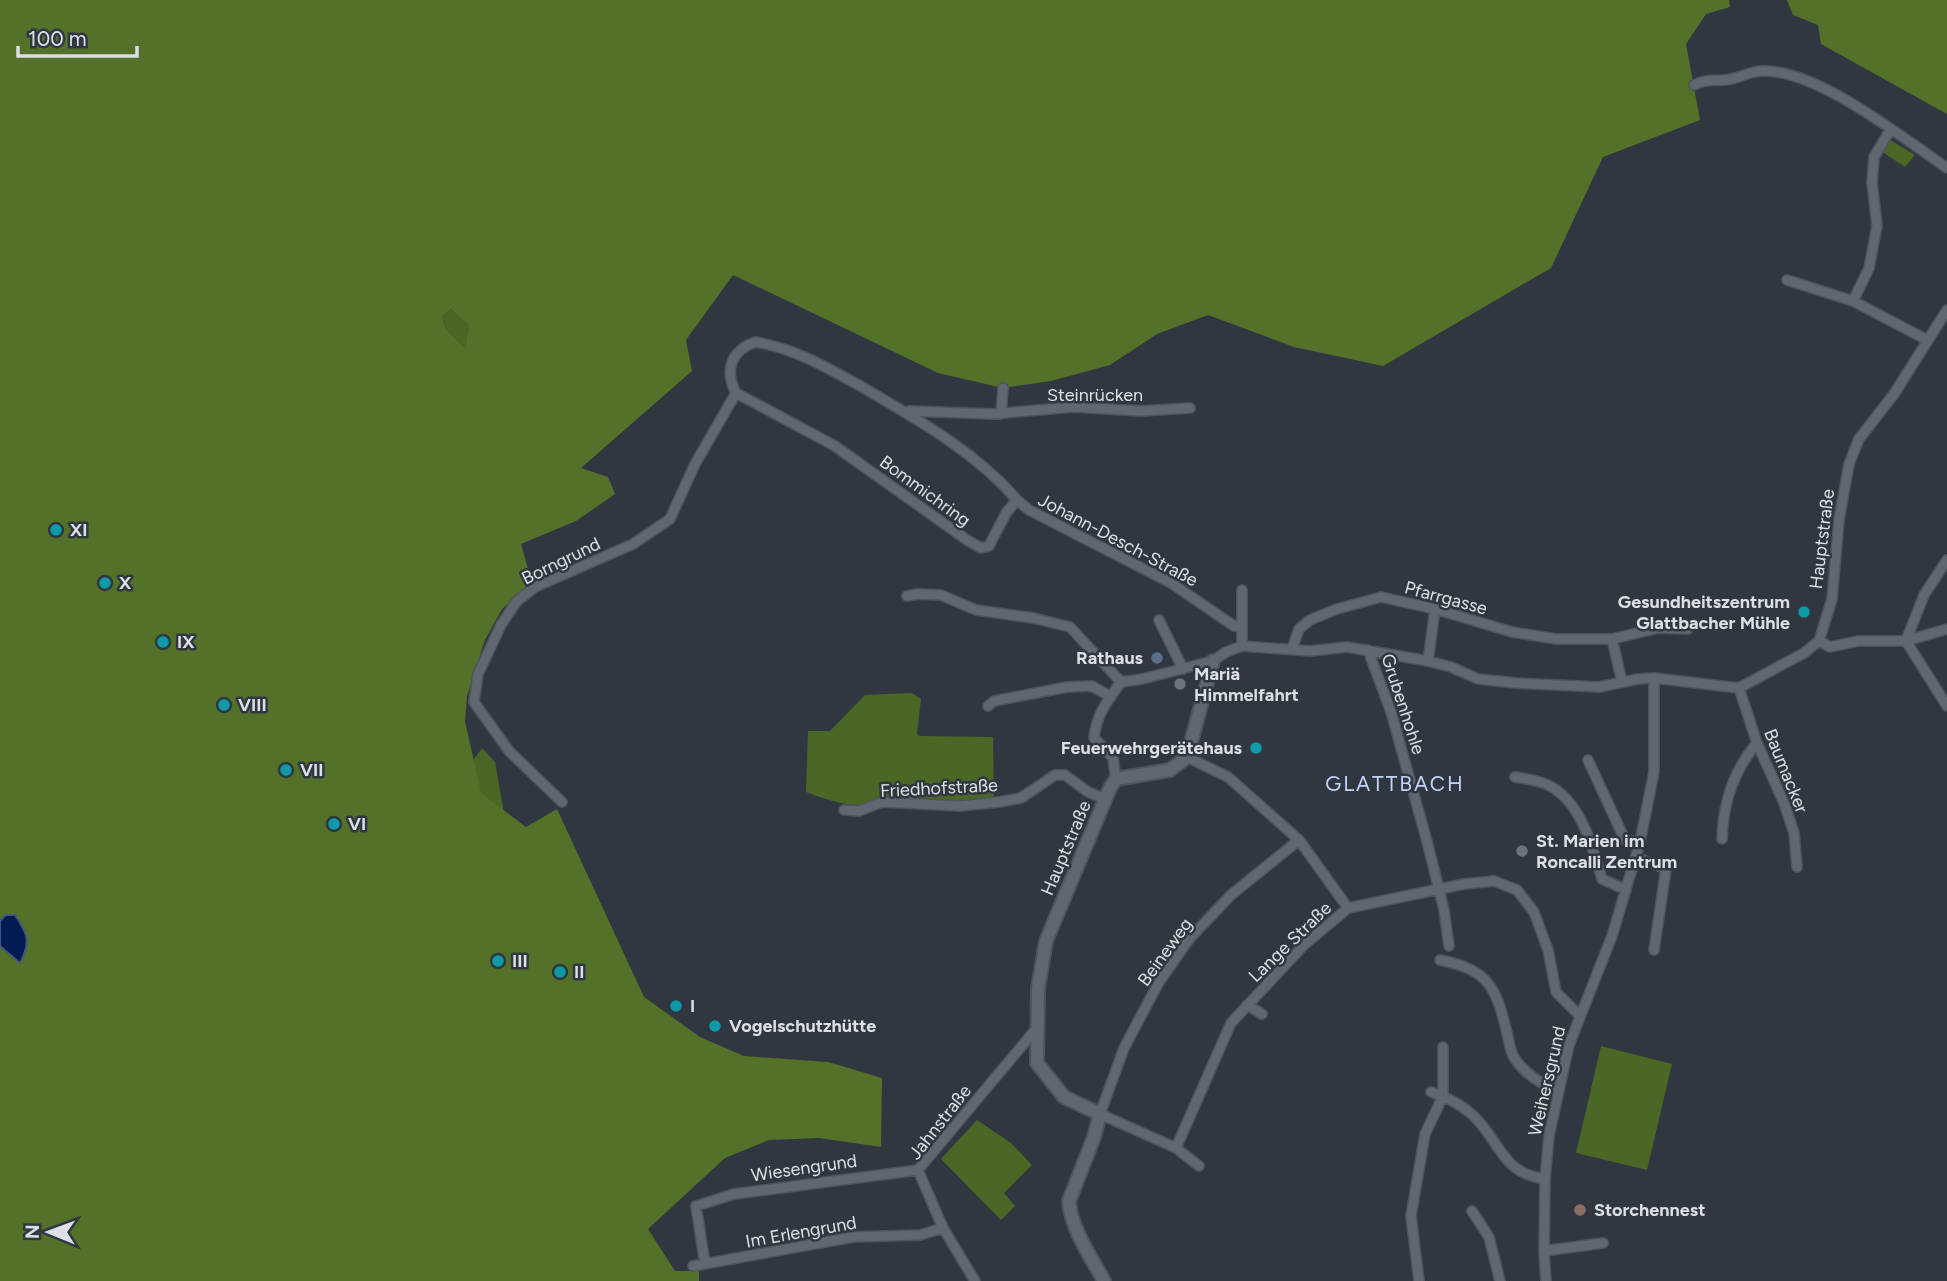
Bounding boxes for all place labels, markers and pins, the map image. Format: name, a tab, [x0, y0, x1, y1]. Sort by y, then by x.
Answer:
place label: XI	[70, 519, 87, 541]
marker: XI	[48, 522, 64, 538]
place label: X	[119, 572, 132, 594]
marker: X	[97, 575, 113, 591]
place label: Gesundheitszentrum Glattbacher Mühle	[1618, 591, 1790, 634]
marker: Gesundheitszentrum Glattbacher Mühle	[1796, 604, 1812, 620]
place label: IX	[177, 631, 195, 653]
marker: IX	[155, 634, 171, 650]
place label: Rathaus	[1076, 647, 1144, 669]
marker: Rathaus	[1149, 650, 1165, 666]
place label: Mariä Himmelfahrt	[1194, 663, 1299, 706]
marker: Mariä Himmelfahrt	[1172, 676, 1188, 692]
place label: VIII	[238, 694, 267, 716]
marker: VIII	[216, 697, 232, 713]
place label: Feuerwehrgerätehaus	[1061, 737, 1243, 759]
marker: Feuerwehrgerätehaus	[1248, 740, 1264, 756]
place label: VII	[300, 759, 323, 781]
marker: VII	[278, 762, 294, 778]
place label: VI	[348, 813, 366, 835]
marker: VI	[326, 816, 342, 832]
place label: St. Marien im Roncalli Zentrum	[1536, 830, 1677, 873]
marker: St. Marien im Roncalli Zentrum	[1514, 843, 1530, 859]
place label: III	[512, 950, 528, 972]
marker: III	[490, 953, 506, 969]
place label: II	[574, 961, 584, 983]
marker: II	[552, 964, 568, 980]
place label: I	[690, 995, 695, 1017]
marker: I	[668, 998, 684, 1014]
place label: Vogelschutzhütte	[729, 1015, 876, 1037]
marker: Vogelschutzhütte	[707, 1018, 723, 1034]
place label: Storchennest	[1594, 1199, 1705, 1221]
marker: Storchennest	[1572, 1202, 1588, 1218]

